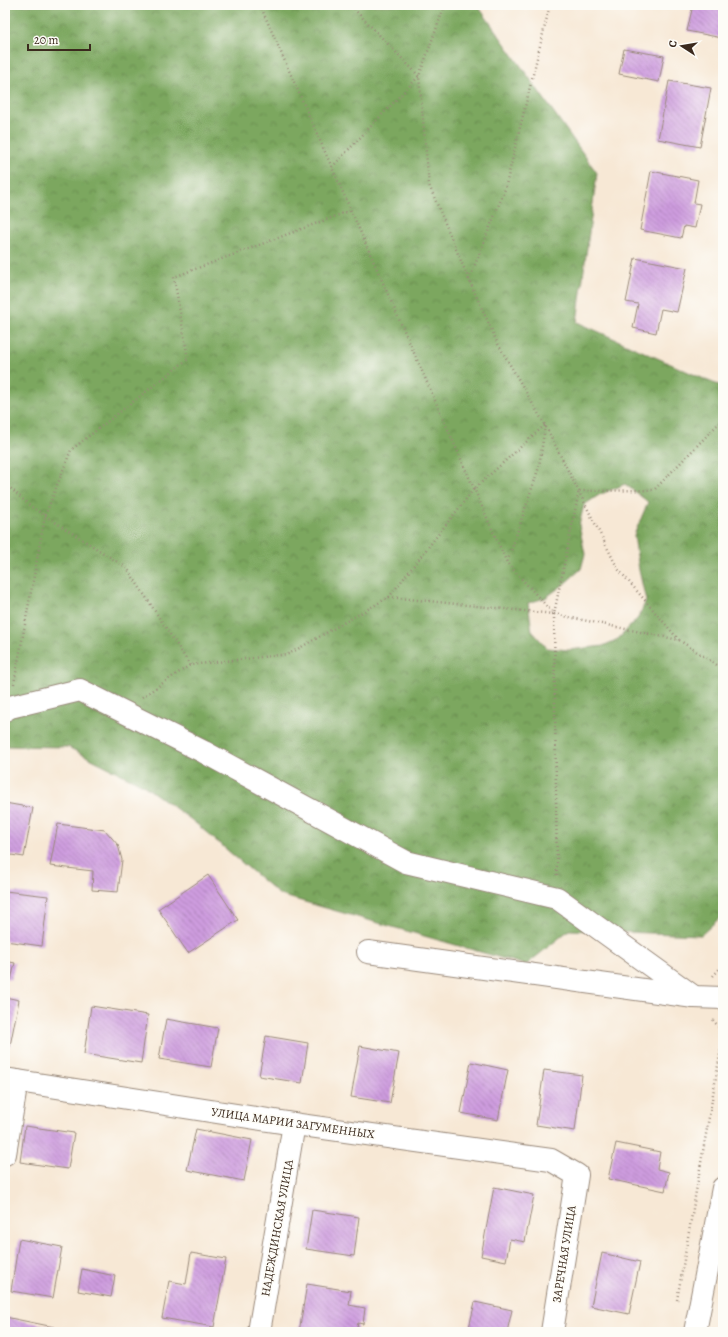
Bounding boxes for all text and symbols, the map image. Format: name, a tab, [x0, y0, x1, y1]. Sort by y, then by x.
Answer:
scale bar	[28, 26, 90, 52]
north arrow	[662, 26, 702, 66]
text: 20 m	[34, 32, 58, 48]
text: С	[665, 39, 681, 49]
street label: УЛИЦА МАРИИ ЗАГУМЕННЫХ	[210, 1104, 376, 1142]
street label: НАДЕЖДИНСКАЯ УЛИЦА	[257, 1157, 297, 1298]
street label: ЗАРЕЧНАЯ УЛИЦА	[548, 1203, 580, 1304]

